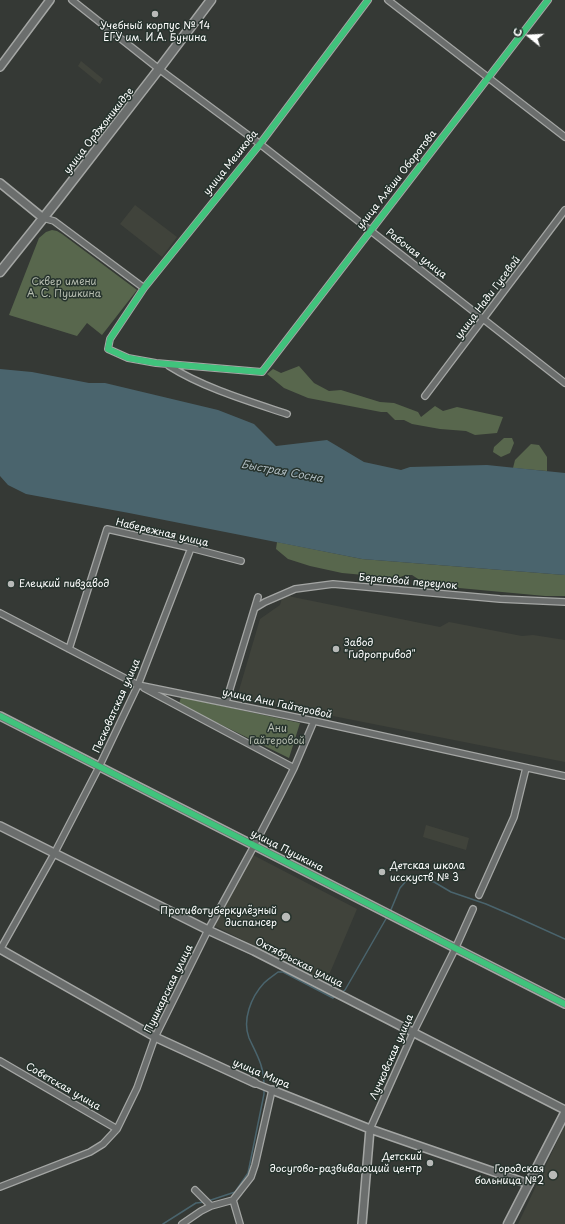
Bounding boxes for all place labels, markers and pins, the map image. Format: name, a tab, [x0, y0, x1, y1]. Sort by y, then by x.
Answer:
marker: Учебный корпус № 14 ЕГУ им. И.А. Бунина	[150, 9, 160, 19]
place label: Учебный корпус № 14 ЕГУ им. И.А. Бунина	[100, 20, 210, 44]
place label: Елецкий пивзавод	[19, 578, 109, 590]
marker: Елецкий пивзавод	[6, 579, 16, 589]
place label: Завод "Гидропривод"	[344, 637, 416, 660]
marker: Завод "Гидропривод"	[331, 644, 341, 654]
place label: Детская школа исскуств № 3	[390, 860, 465, 884]
marker: Детская школа исскуств № 3	[377, 867, 387, 877]
place label: Противотуберкулёзный диспансер	[160, 905, 277, 928]
marker: Противотуберкулёзный диспансер	[280, 911, 292, 923]
place label: Детский досугово-развивающий центр	[270, 1151, 422, 1174]
marker: Детский досугово-развивающий центр	[425, 1158, 435, 1168]
place label: Городская больница №2	[475, 1163, 544, 1186]
marker: Городская больница №2	[547, 1169, 559, 1181]

